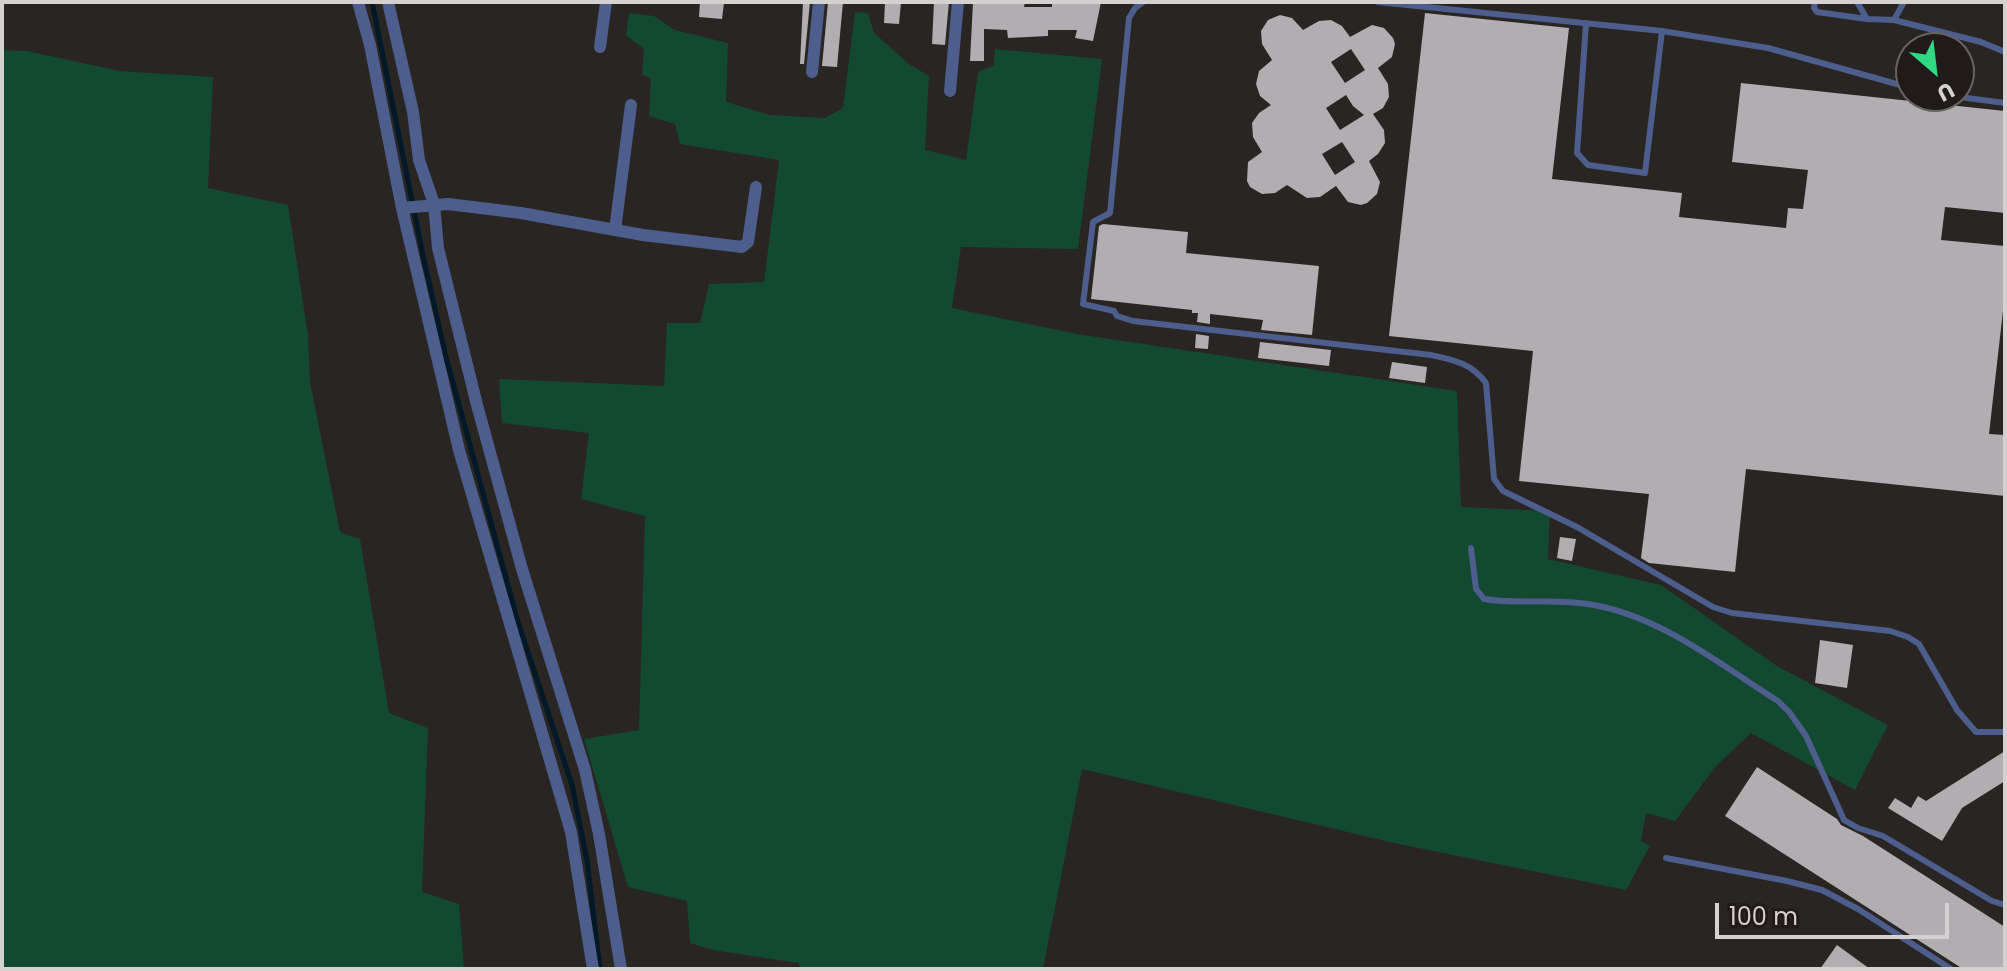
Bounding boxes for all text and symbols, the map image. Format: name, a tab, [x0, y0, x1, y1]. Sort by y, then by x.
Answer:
north arrow	[1895, 32, 1975, 112]
text: U	[1931, 75, 1960, 109]
scale bar	[1719, 887, 1953, 937]
text: 100 m	[1729, 900, 1798, 933]

